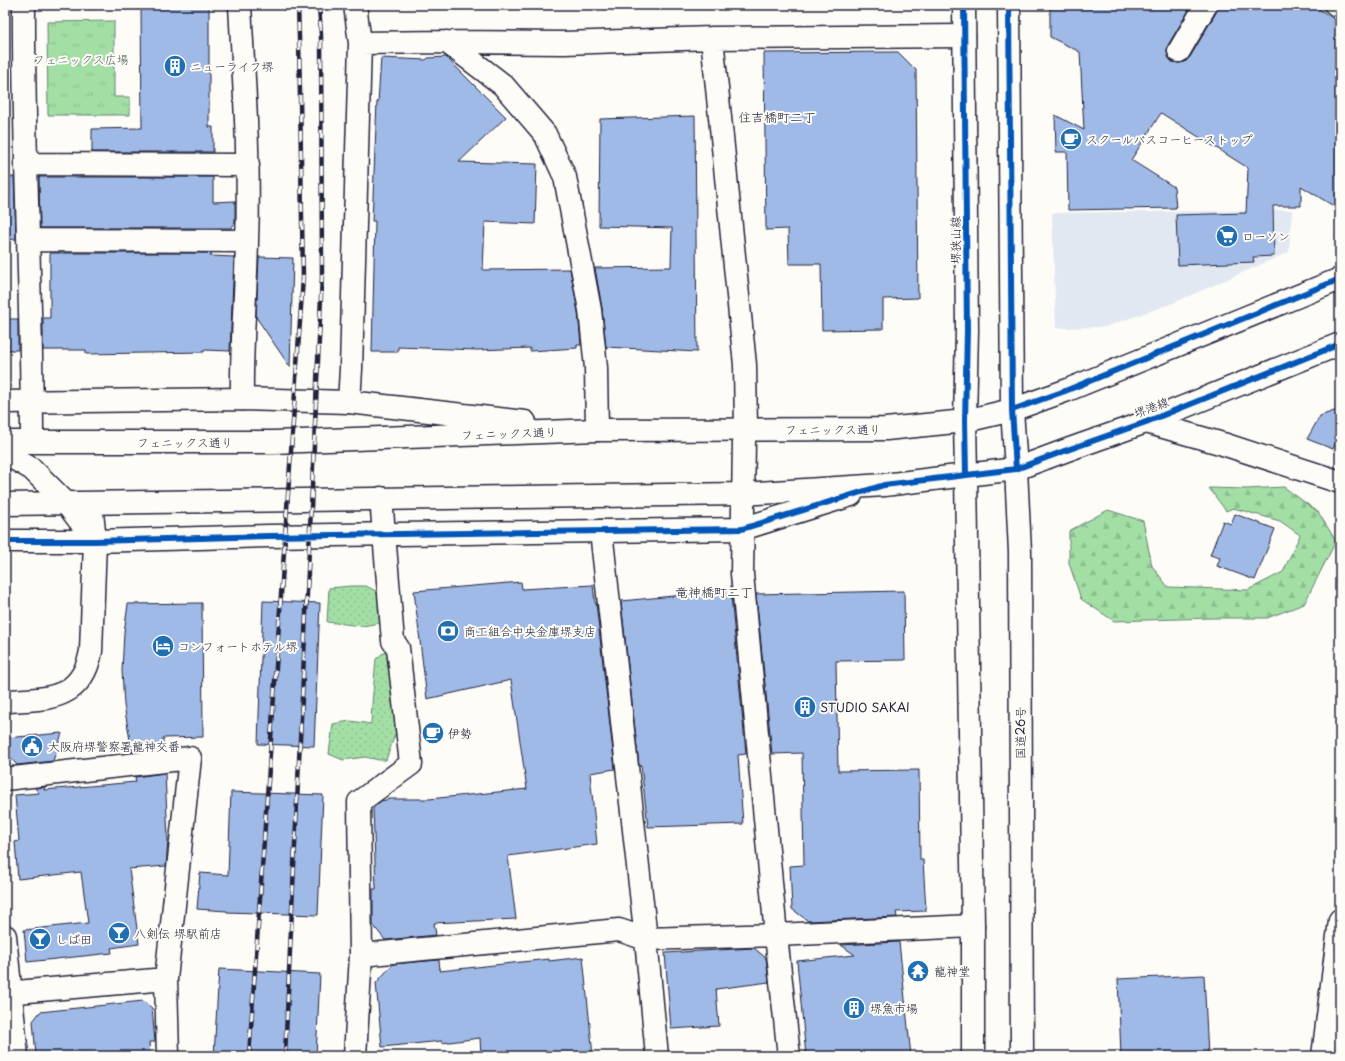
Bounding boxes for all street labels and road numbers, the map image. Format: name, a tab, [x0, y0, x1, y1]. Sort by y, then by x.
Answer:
street label: 堺狭山線	[946, 216, 964, 264]
street label: 堺港線	[1131, 392, 1171, 422]
street label: フェニックス通り	[785, 420, 881, 438]
street label: フェニックス通り	[461, 422, 557, 444]
street label: フェニックス通り	[137, 433, 233, 451]
street label: 国道26号	[1011, 707, 1029, 759]

